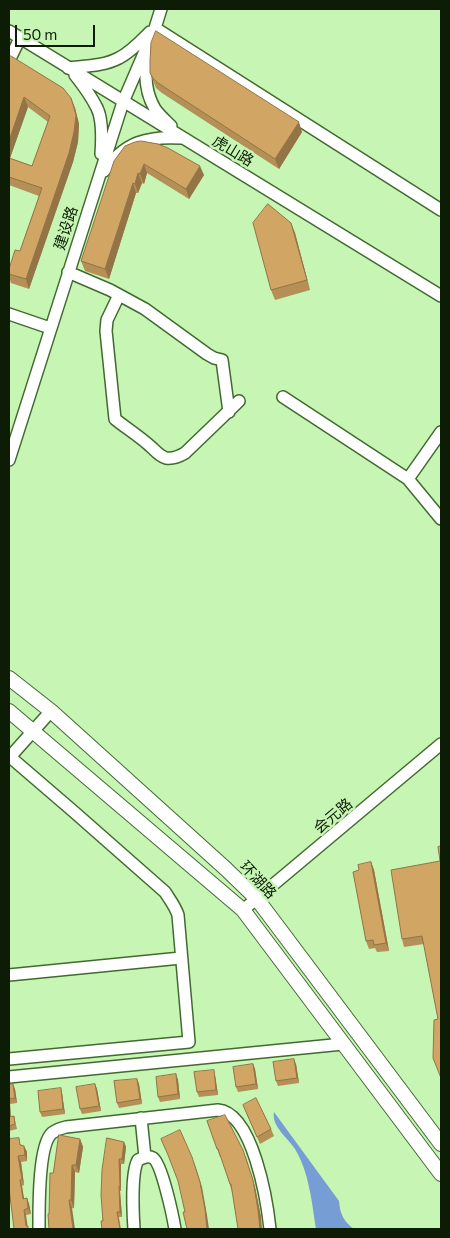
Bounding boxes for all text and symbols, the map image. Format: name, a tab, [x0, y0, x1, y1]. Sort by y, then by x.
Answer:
scale bar	[18, 15, 98, 47]
text: 50 m	[23, 25, 57, 43]
street label: 虎山路	[209, 132, 257, 170]
street label: 建设路	[50, 204, 82, 252]
street label: 会元路	[310, 795, 356, 837]
street label: 环湖路	[236, 857, 280, 903]

